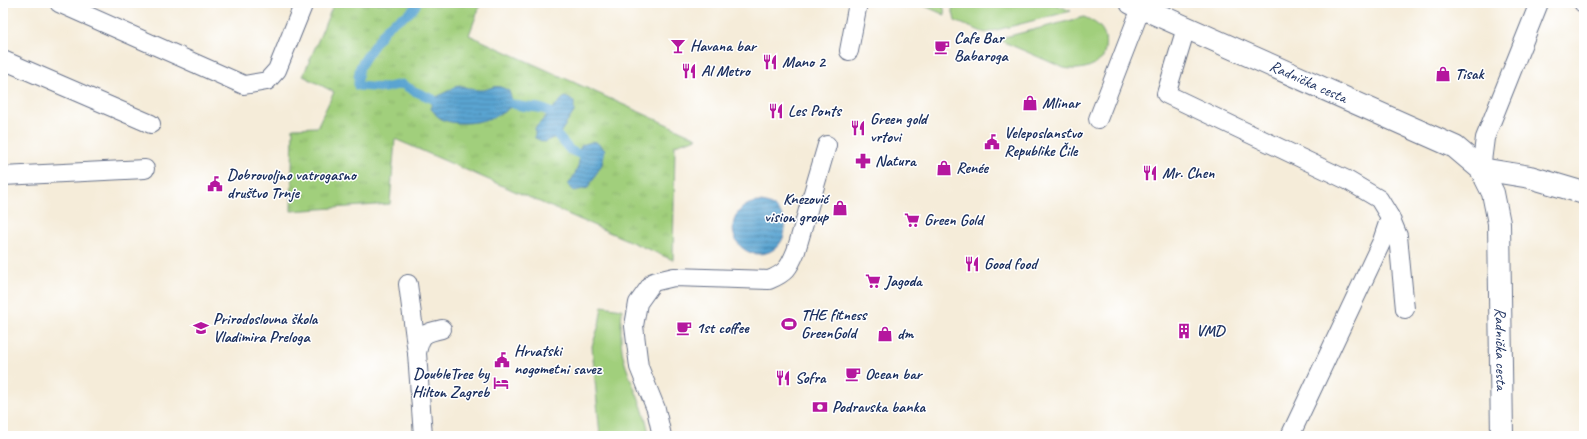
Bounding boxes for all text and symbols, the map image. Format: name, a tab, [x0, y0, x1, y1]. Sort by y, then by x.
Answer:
place label: Cafe Bar Babaroga	[954, 28, 1010, 66]
place label: Havana bar	[690, 36, 758, 56]
bar icon: Havana bar	[669, 37, 687, 55]
cafe icon: Cafe Bar Babaroga	[933, 38, 951, 56]
place label: Mano 2	[782, 52, 827, 72]
restaurant icon: Mano 2	[761, 53, 779, 71]
street label: Radnička cesta	[1267, 56, 1351, 108]
place label: Al Metro	[701, 61, 752, 81]
restaurant icon: Al Metro	[680, 62, 698, 80]
place label: Tisak	[1455, 64, 1486, 84]
shop icon: Tisak	[1434, 65, 1452, 83]
place label: Mlinar	[1042, 93, 1082, 113]
shop icon: Mlinar	[1021, 94, 1039, 112]
place label: Les Ponts	[788, 101, 842, 121]
restaurant icon: Les Ponts	[767, 102, 785, 120]
place label: Green gold vrtovi	[870, 109, 929, 147]
restaurant icon: Green gold vrtovi	[849, 119, 867, 137]
place label: Veleposlanstvo Republike Čile	[1004, 123, 1084, 161]
public building icon: Veleposlanstvo Republike Čile	[983, 133, 1001, 151]
place label: Natura	[875, 151, 917, 171]
pharmacy icon: Natura	[854, 152, 872, 170]
place label: Renée	[956, 158, 989, 178]
shop icon: Renée	[935, 159, 953, 177]
place label: Mr. Chen	[1162, 163, 1215, 183]
restaurant icon: Mr. Chen	[1141, 164, 1159, 182]
place label: Dobrovoljno vatrogasno društvo Trnje	[227, 165, 358, 203]
public building icon: Dobrovoljno vatrogasno društvo Trnje	[206, 175, 224, 193]
place label: Knezović vision group	[764, 189, 830, 227]
shop icon: Knezović vision group	[831, 199, 849, 217]
place label: Green Gold	[924, 210, 985, 230]
supermarket icon: Green Gold	[903, 211, 921, 229]
place label: Good food	[984, 254, 1039, 274]
restaurant icon: Good food	[963, 255, 981, 273]
place label: Jagoda	[884, 271, 923, 291]
supermarket icon: Jagoda	[864, 272, 882, 290]
place label: THE fitness GreenGold	[801, 305, 868, 343]
street label: Radnička cesta	[1490, 308, 1511, 392]
place label: Prirodoslovna škola Vladimira Preloga	[213, 309, 319, 347]
sports icon: THE fitness GreenGold	[780, 315, 798, 333]
place label: 1st coffee	[696, 318, 750, 338]
school or university icon: Prirodoslovna škola Vladimira Preloga	[192, 319, 210, 337]
cafe icon: 1st coffee	[675, 319, 693, 337]
place label: VMD	[1196, 321, 1226, 341]
building icon: VMD	[1175, 322, 1193, 340]
place label: dm	[897, 324, 914, 344]
shop icon: dm	[876, 325, 894, 343]
place label: Hrvatski nogometni savez	[514, 341, 603, 379]
public building icon: Hrvatski nogometni savez	[493, 351, 511, 369]
place label: DoubleTree by Hilton Zagreb	[412, 364, 491, 402]
place label: Ocean bar	[865, 364, 924, 384]
cafe icon: Ocean bar	[844, 365, 862, 383]
place label: Sofra	[795, 368, 827, 388]
restaurant icon: Sofra	[774, 369, 792, 387]
hotel icon: DoubleTree by Hilton Zagreb	[492, 374, 510, 392]
place label: Podravska banka	[832, 397, 927, 417]
bank icon: Podravska banka	[811, 398, 829, 416]

